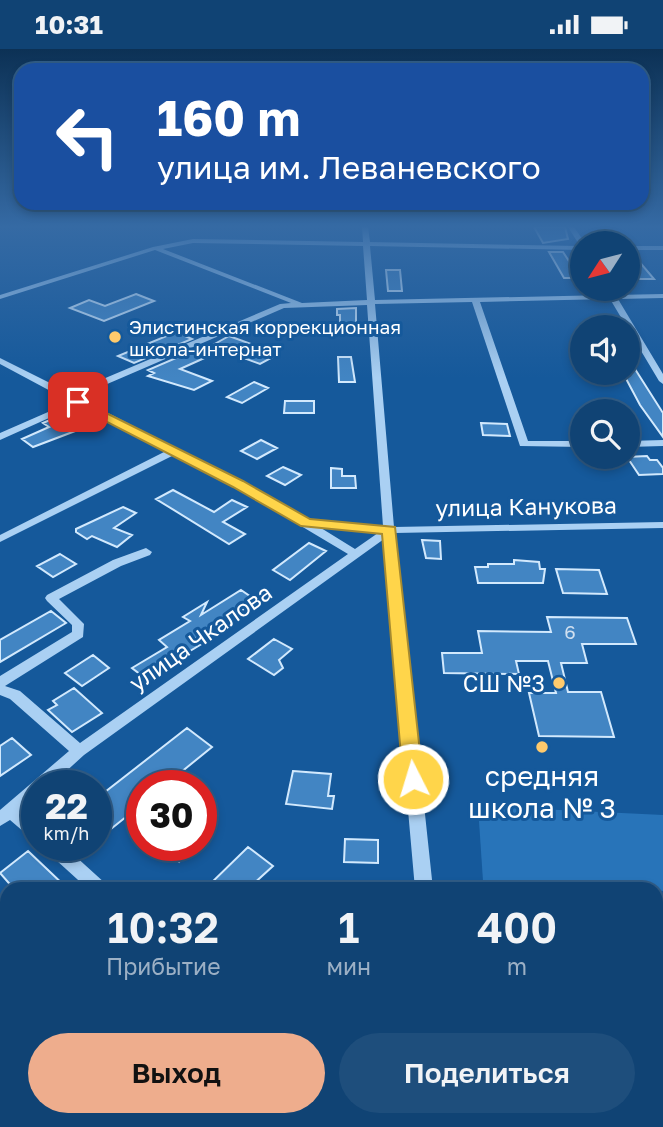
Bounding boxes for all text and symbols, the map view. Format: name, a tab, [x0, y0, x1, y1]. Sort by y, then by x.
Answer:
text: 10:31	[35, 9, 103, 40]
text: 160 m	[157, 88, 300, 147]
icon: left	[42, 91, 133, 182]
text: улица им. Леваневского	[157, 148, 541, 186]
north arrow	[570, 231, 640, 301]
map controls	[570, 231, 640, 469]
place label: Элистинская коррекционная школа-интернат	[129, 315, 401, 360]
button: sound	[570, 315, 640, 385]
marker: Элистинская коррекционная школа-интернат	[107, 329, 123, 345]
pin	[48, 372, 108, 432]
icon: arrive	[59, 383, 97, 421]
button: search	[570, 399, 640, 469]
street label: улица Канукова	[435, 490, 617, 522]
street label: улица Чкалова	[123, 577, 277, 697]
house number: 6	[564, 620, 576, 643]
place label: СШ №3	[463, 669, 545, 697]
marker: СШ №3	[551, 675, 567, 691]
marker: средняя школа № 3	[534, 739, 550, 755]
position arrow	[376, 742, 450, 816]
place label: средняя школа № 3	[468, 759, 616, 824]
speed limit sign: 30	[126, 770, 217, 861]
text: 22	[45, 785, 88, 827]
text: km/h	[44, 822, 89, 844]
text: 10:32	[107, 902, 219, 952]
text: 1	[338, 902, 359, 952]
text: 400	[477, 902, 557, 952]
text: Прибытие	[106, 952, 220, 980]
text: мин	[326, 952, 371, 980]
text: m	[507, 952, 527, 980]
button: Выход	[28, 1033, 325, 1113]
button: Поделиться	[339, 1033, 635, 1113]

